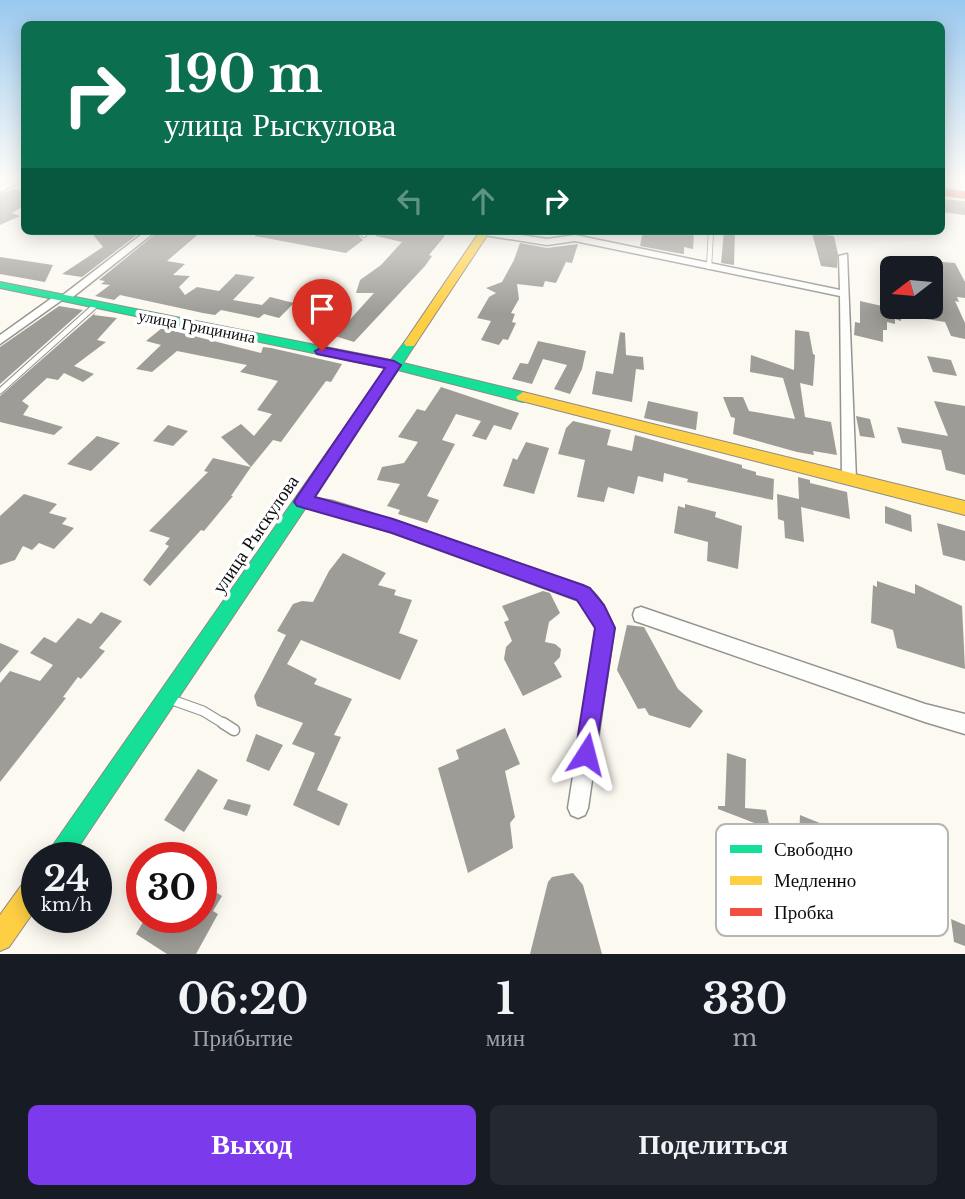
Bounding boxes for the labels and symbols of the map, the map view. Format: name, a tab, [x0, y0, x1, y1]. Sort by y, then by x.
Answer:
north arrow	[880, 256, 943, 318]
pin	[292, 279, 352, 351]
street label: улица Грицинина	[137, 305, 257, 347]
street label: улица Рыскулова	[207, 470, 304, 598]
position arrow	[549, 717, 623, 791]
legend	[716, 824, 948, 936]
text: Свободно	[774, 838, 853, 861]
speed limit sign: 30	[126, 842, 217, 933]
text: Медленно	[774, 869, 856, 892]
text: Пробка	[774, 901, 834, 924]

